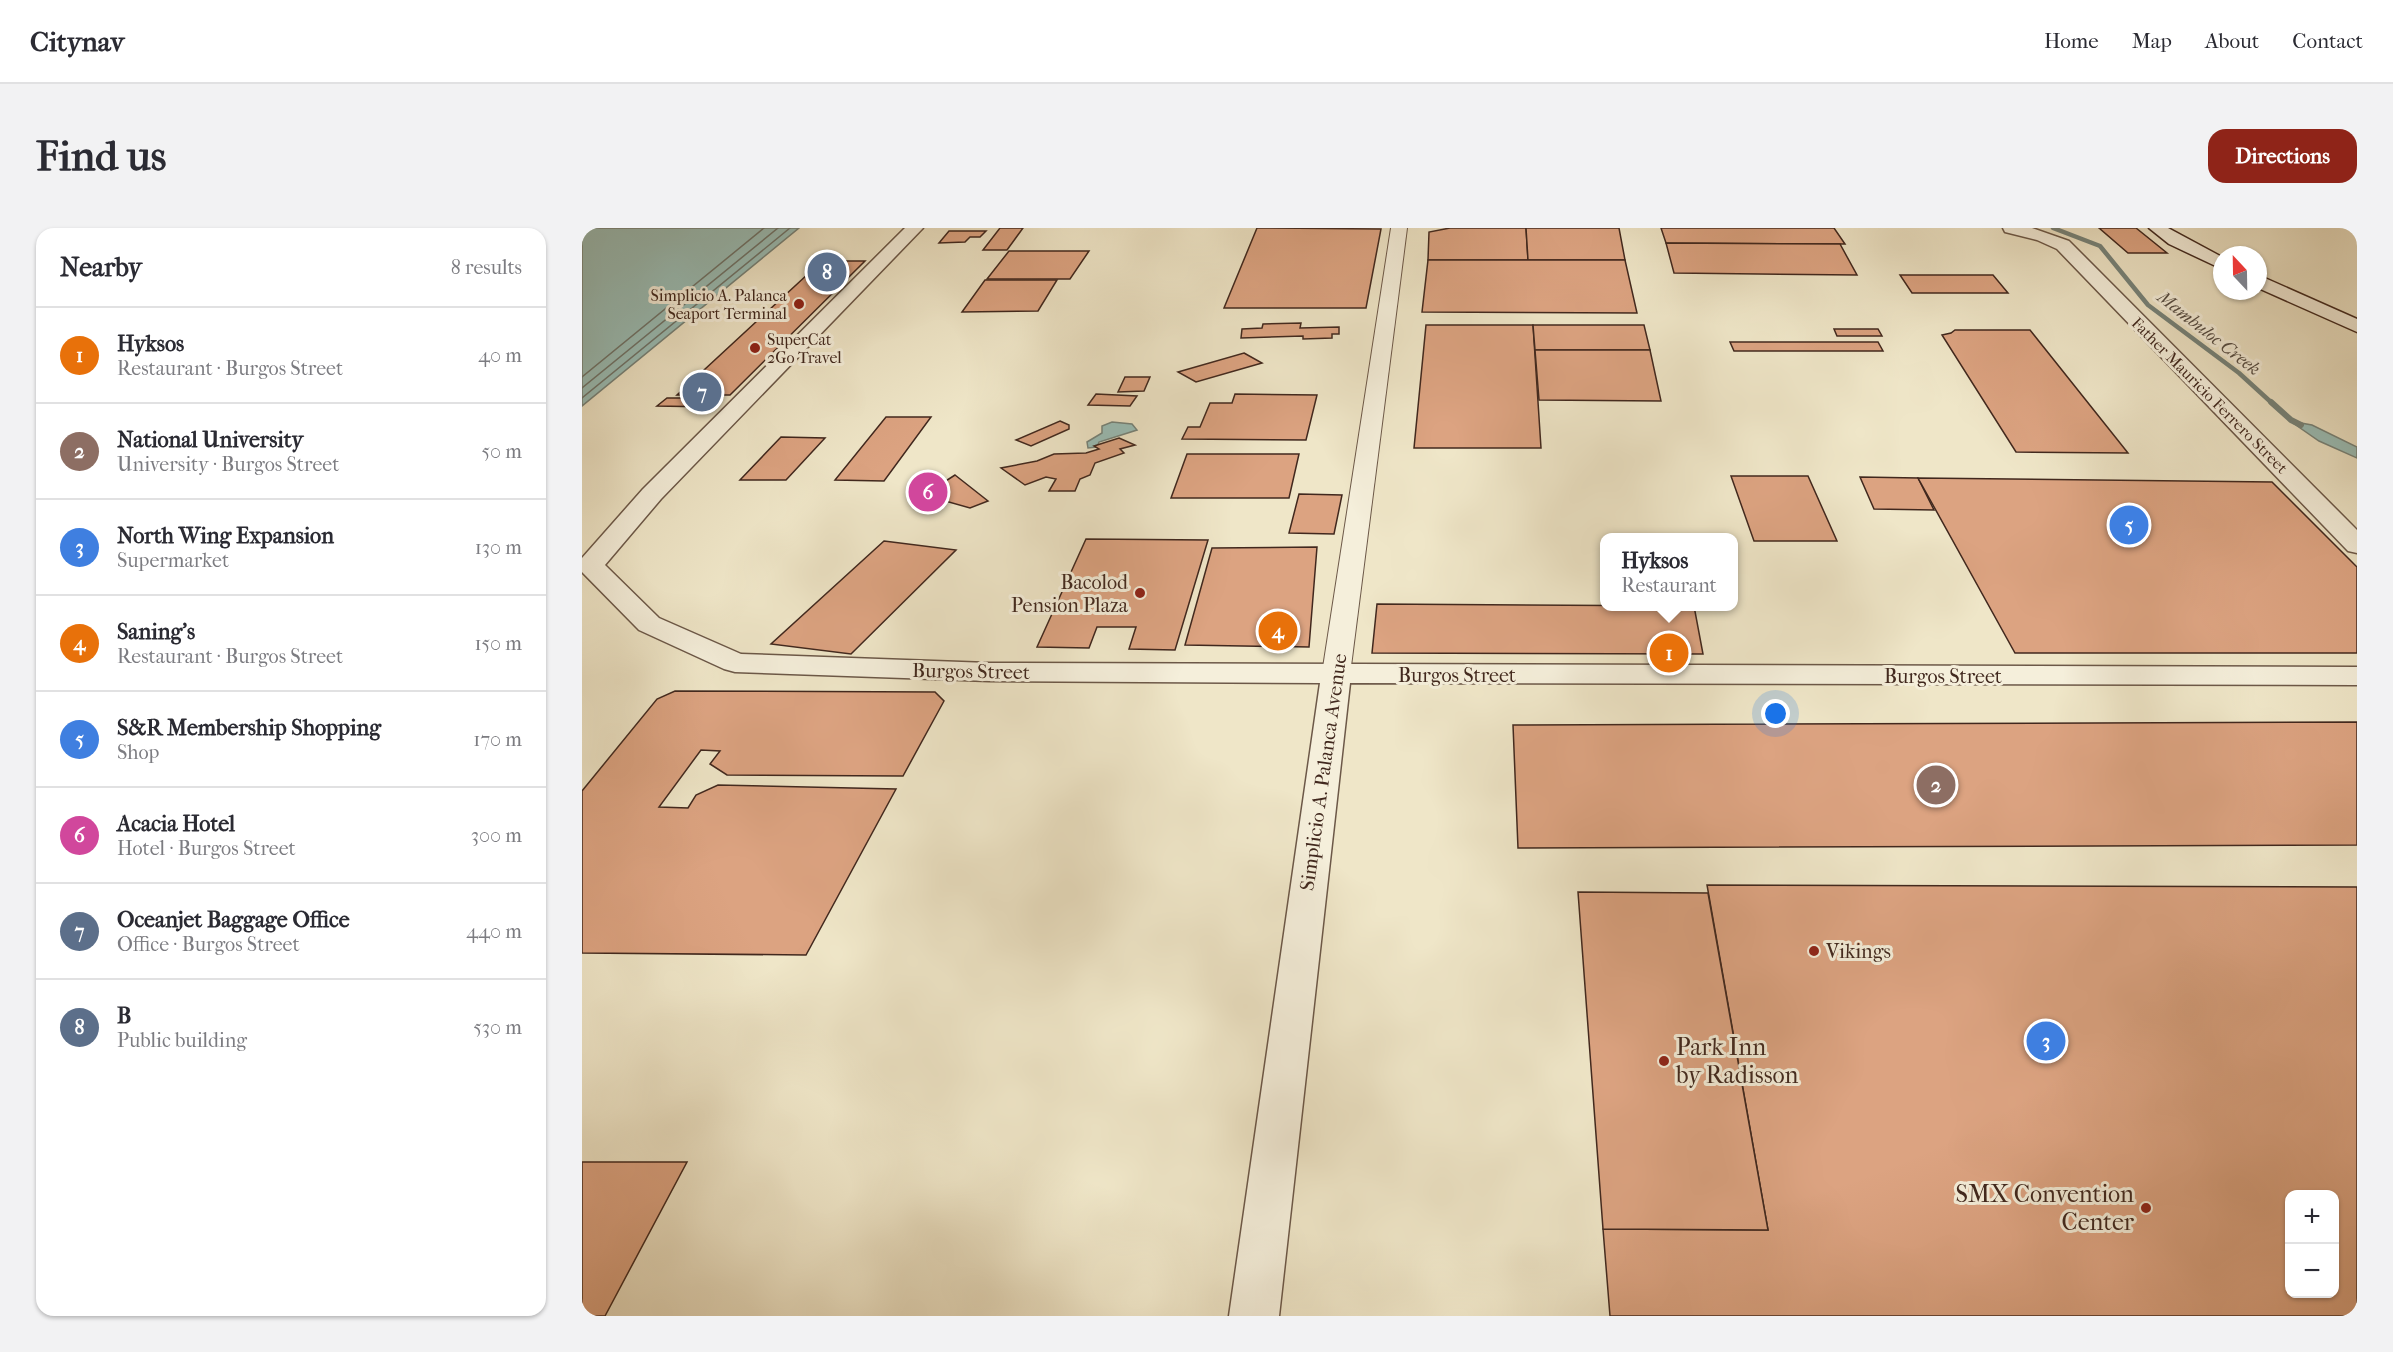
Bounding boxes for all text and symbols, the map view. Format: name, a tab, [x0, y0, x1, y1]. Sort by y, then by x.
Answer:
text: Citynav	[30, 25, 124, 58]
text: Home	[2044, 29, 2099, 53]
text: Map	[2132, 29, 2172, 53]
text: About	[2205, 29, 2259, 53]
text: Contact	[2292, 29, 2363, 53]
button: Directions	[2208, 129, 2357, 183]
text: Find us	[36, 132, 166, 181]
north arrow	[2213, 246, 2267, 300]
pin: 8	[808, 250, 846, 294]
text: Nearby	[60, 252, 142, 283]
text: 8 results	[451, 256, 522, 279]
place label: Simplicio A. Palanca Seaport Terminal	[651, 286, 788, 323]
water label: Mambuloc Creek	[2152, 286, 2264, 380]
marker: Simplicio A. Palanca Seaport Terminal	[792, 297, 806, 311]
street label: Father Mauricio Ferrero Street	[2128, 313, 2292, 477]
place label: SuperCat 2Go Travel	[767, 330, 842, 367]
text: Hyksos	[117, 331, 184, 357]
marker: SuperCat 2Go Travel	[748, 341, 762, 355]
text: 1	[76, 344, 83, 367]
text: 40 m	[478, 344, 522, 367]
text: Restaurant · Burgos Street	[117, 357, 343, 380]
pin: 7	[682, 370, 722, 414]
text: National University	[117, 427, 303, 453]
text: 2	[74, 440, 85, 463]
text: 50 m	[481, 440, 522, 463]
text: University · Burgos Street	[117, 453, 339, 476]
pin: 6	[908, 470, 948, 514]
pin: 5	[2110, 502, 2148, 548]
text: North Wing Expansion	[117, 523, 334, 549]
popup	[1600, 533, 1738, 611]
text: 3	[75, 536, 84, 559]
text: 130 m	[475, 536, 522, 559]
text: Hyksos	[1621, 548, 1688, 574]
text: Supermarket	[117, 549, 229, 572]
place label: Bacolod Pension Plaza	[1011, 571, 1129, 617]
text: Restaurant	[1621, 574, 1717, 597]
marker: Bacolod Pension Plaza	[1133, 586, 1147, 600]
pin: 4	[1258, 608, 1298, 654]
text: Saning's	[117, 619, 195, 645]
pin: 1	[1650, 630, 1688, 676]
text: 4	[74, 632, 85, 655]
text: 150 m	[474, 632, 522, 655]
text: Restaurant · Burgos Street	[117, 645, 343, 668]
street label: Simplicio A. Palanca Avenue	[1295, 652, 1352, 892]
street label: Burgos Street	[912, 659, 1030, 684]
street label: Burgos Street	[1398, 664, 1516, 687]
street label: Burgos Street	[1884, 665, 2002, 688]
your location	[1761, 699, 1790, 728]
text: S&R Membership Shopping	[117, 715, 381, 741]
text: 5	[75, 728, 84, 751]
text: 170 m	[473, 728, 522, 751]
text: Shop	[117, 741, 159, 764]
pin: 2	[1916, 762, 1956, 808]
text: Acacia Hotel	[117, 811, 235, 837]
text: 6	[74, 824, 85, 847]
text: 300 m	[471, 824, 522, 847]
text: Hotel · Burgos Street	[117, 837, 296, 860]
text: Oceanjet Baggage Office	[117, 907, 350, 933]
text: 7	[75, 920, 84, 943]
text: 440 m	[466, 920, 522, 943]
text: Office · Burgos Street	[117, 933, 300, 956]
place label: Vikings	[1825, 940, 1891, 963]
marker: Vikings	[1807, 944, 1821, 958]
text: B	[117, 1003, 131, 1029]
text: 8	[74, 1016, 85, 1039]
text: 530 m	[473, 1016, 522, 1039]
pin: 3	[2026, 1018, 2066, 1064]
text: Public building	[117, 1029, 247, 1052]
place label: Park Inn by Radisson	[1675, 1033, 1799, 1089]
marker: Park Inn by Radisson	[1657, 1054, 1671, 1068]
place label: SMX Convention Center	[1956, 1180, 2135, 1236]
map controls	[2285, 1190, 2339, 1298]
button: +	[2285, 1190, 2339, 1244]
marker: SMX Convention Center	[2139, 1201, 2153, 1215]
button: −	[2285, 1244, 2339, 1298]

